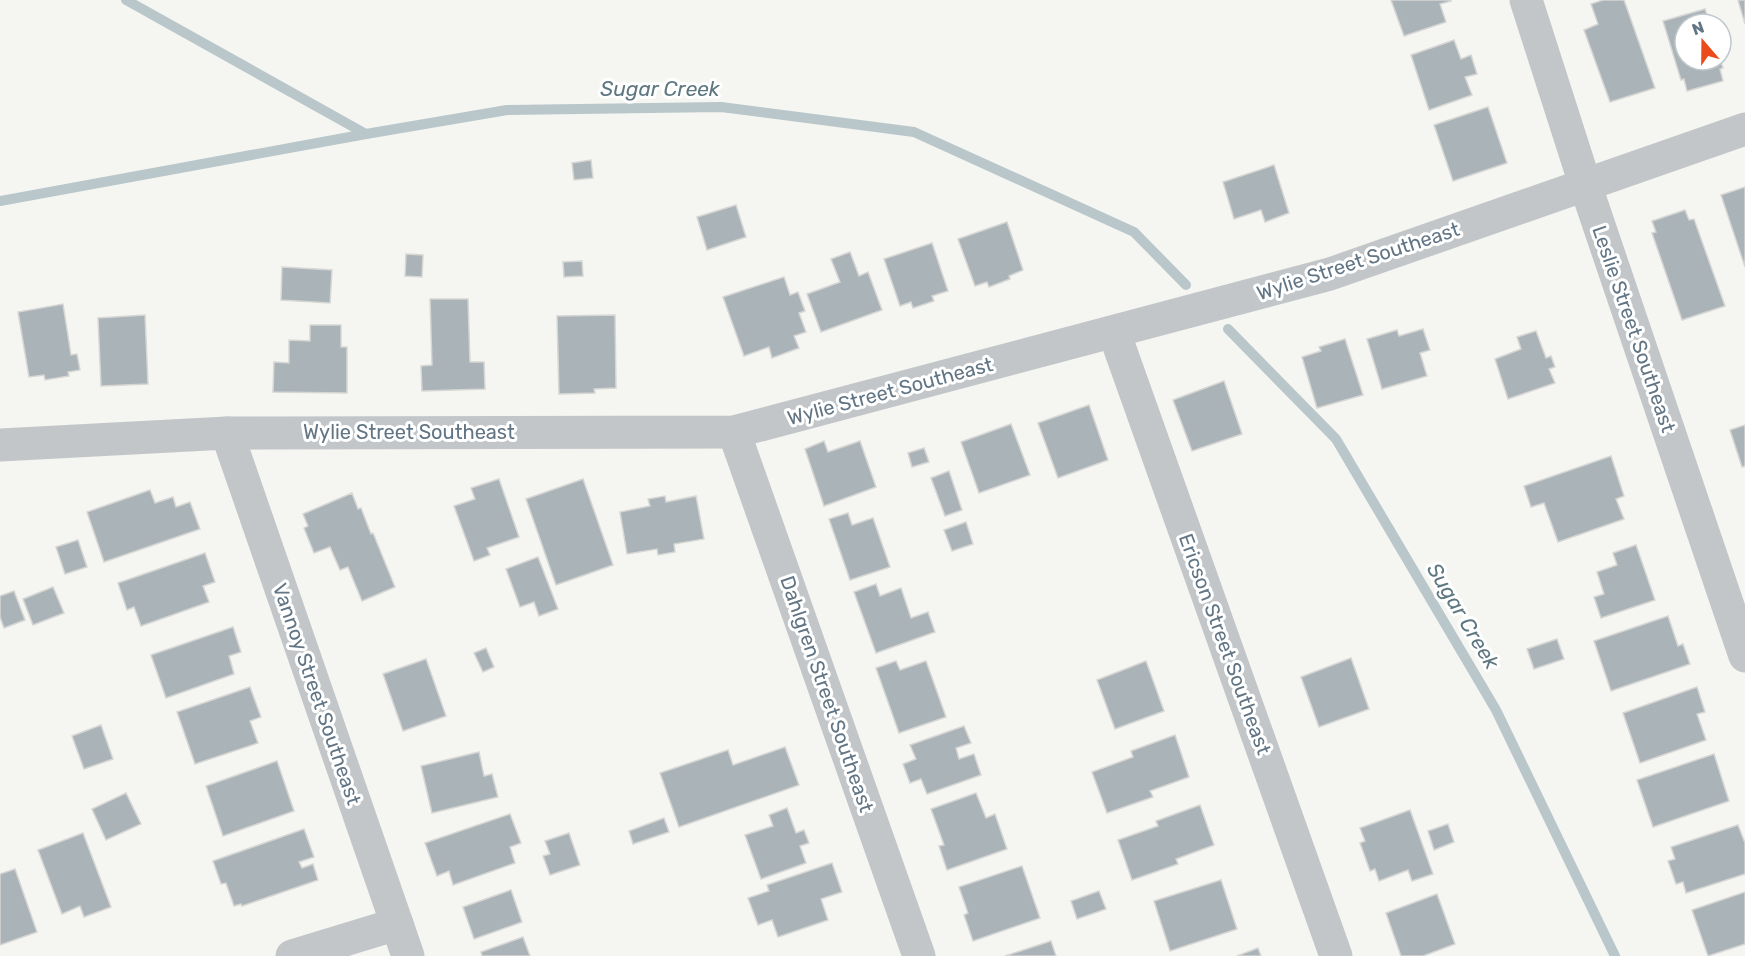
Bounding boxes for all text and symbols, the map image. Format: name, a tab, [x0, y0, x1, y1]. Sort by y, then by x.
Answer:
north arrow	[1673, 12, 1733, 72]
text: N	[1689, 17, 1707, 39]
water label: Sugar Creek	[600, 76, 721, 101]
street label: Wylie Street Southeast	[1254, 217, 1463, 305]
street label: Leslie Street Southeast	[1587, 222, 1681, 436]
street label: Wylie Street Southeast	[785, 352, 996, 430]
street label: Wylie Street Southeast	[303, 420, 515, 444]
street label: Ericson Street Southeast	[1174, 530, 1276, 758]
water label: Sugar Creek	[1422, 558, 1505, 674]
street label: Dahlgren Street Southeast	[775, 573, 879, 815]
street label: Vannoy Street Southeast	[268, 580, 366, 808]

